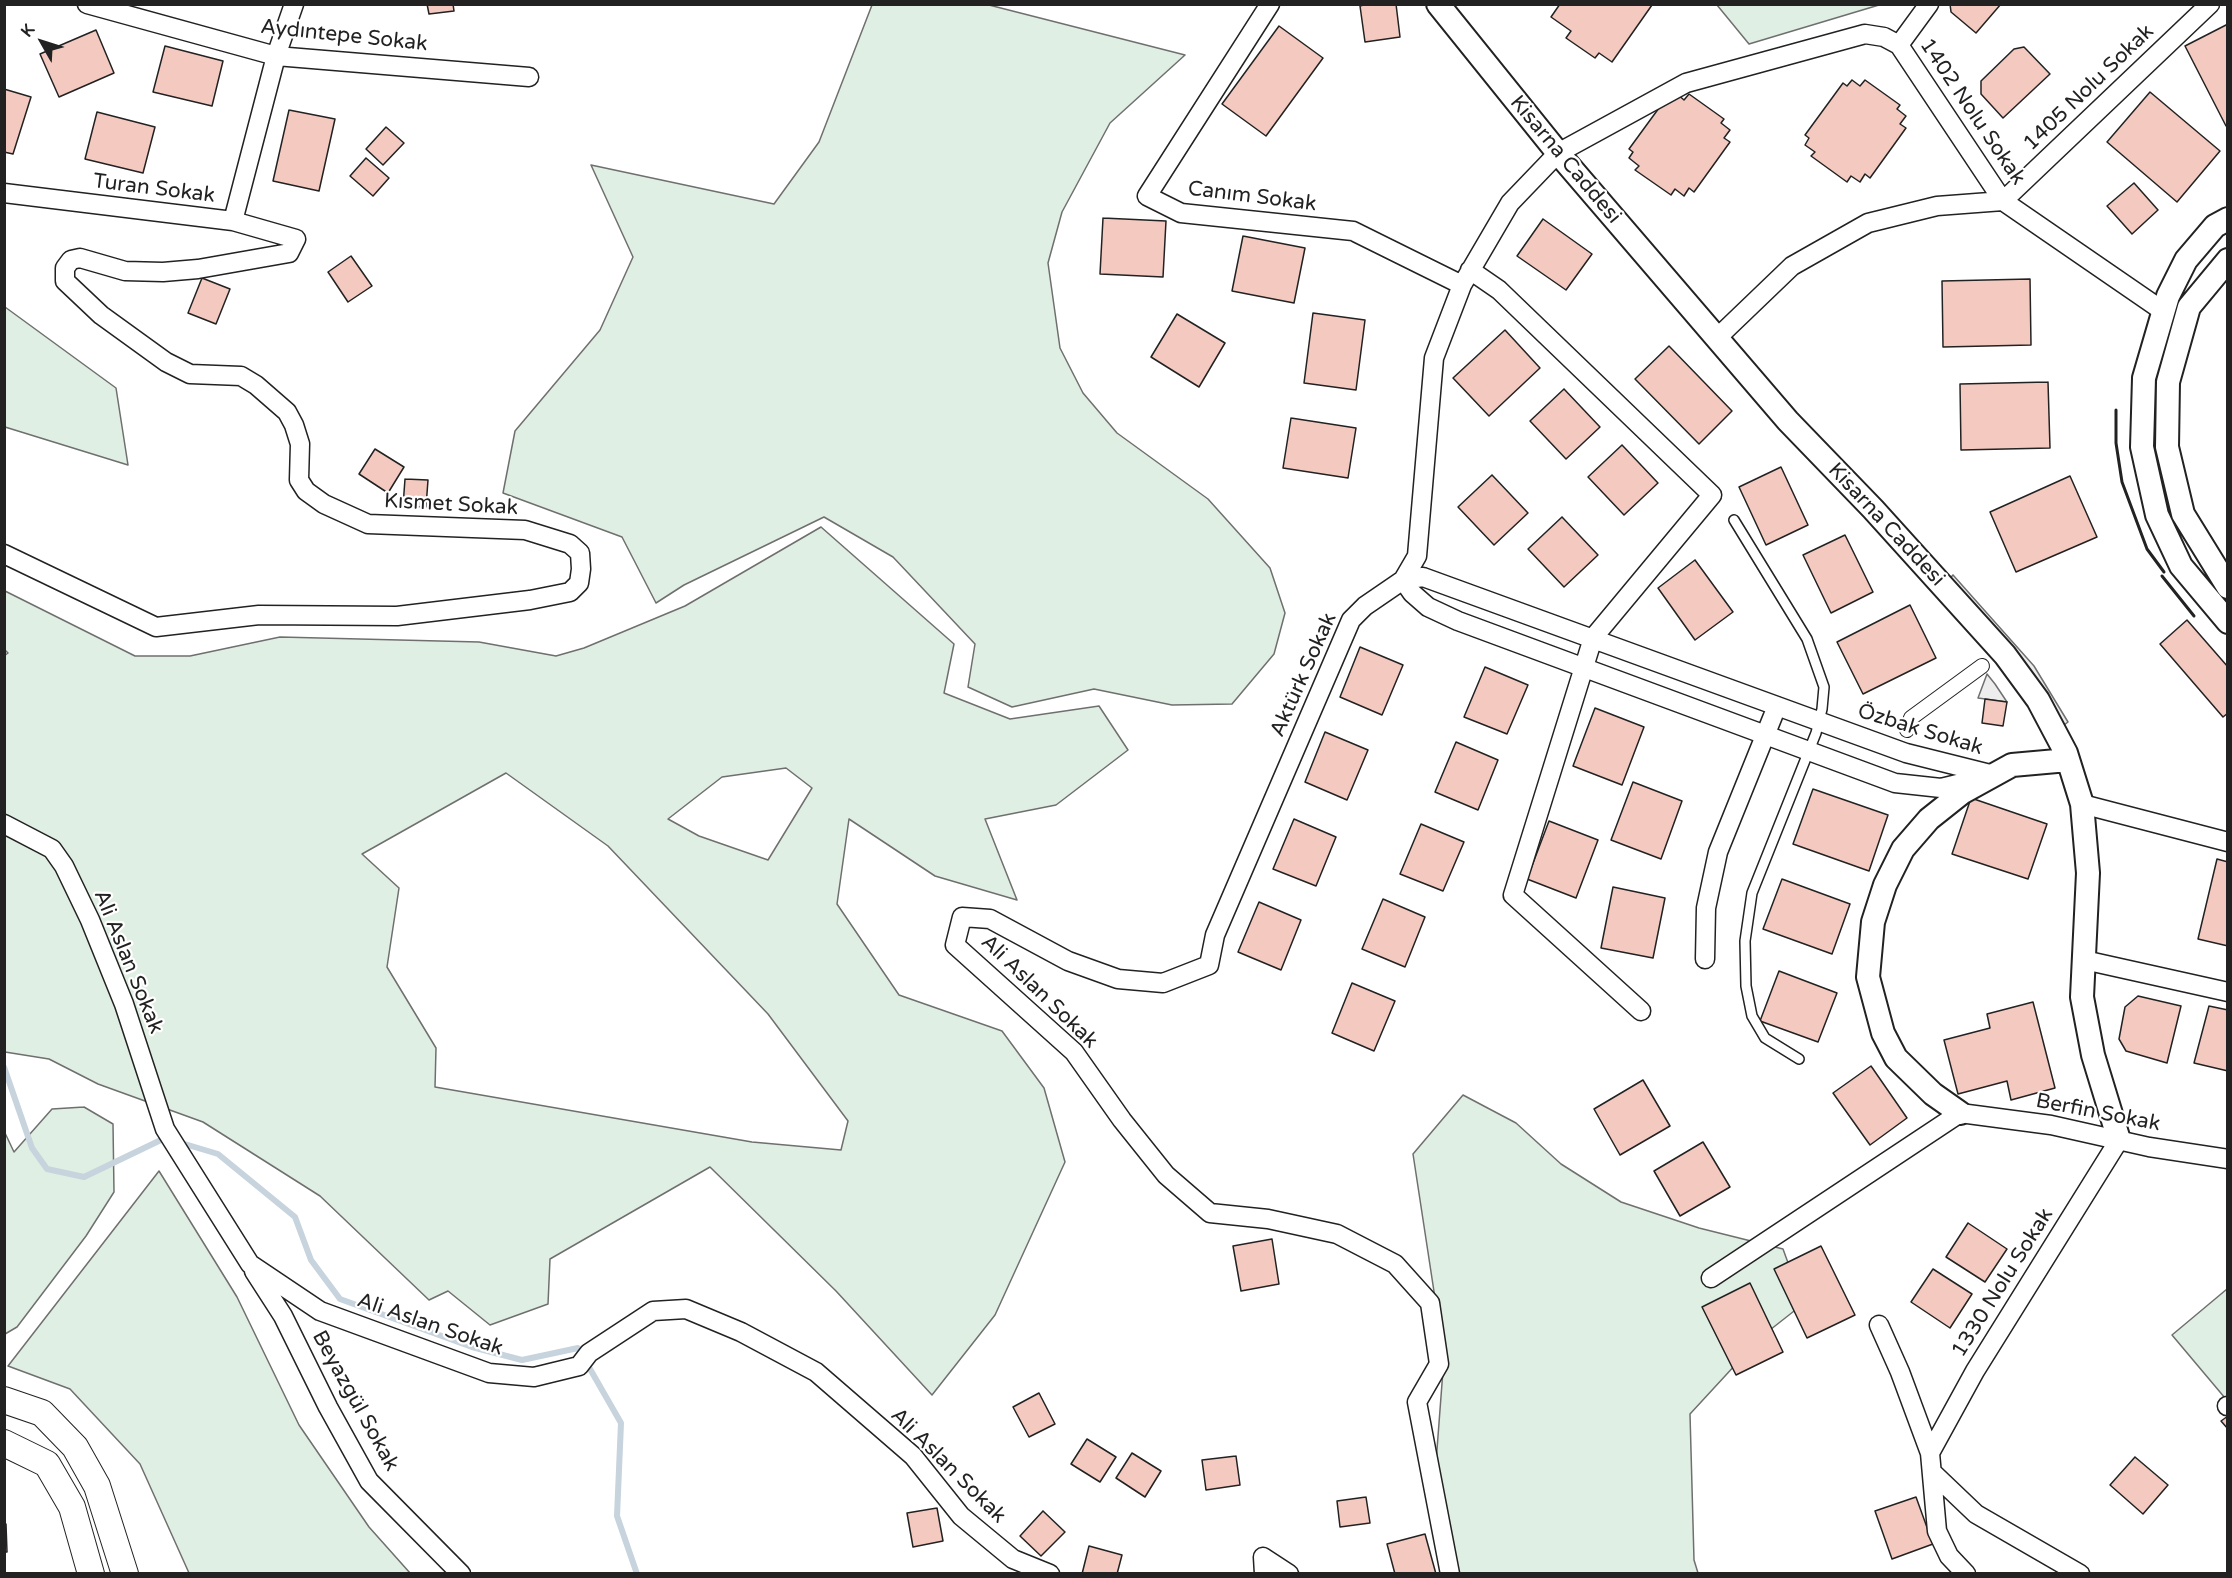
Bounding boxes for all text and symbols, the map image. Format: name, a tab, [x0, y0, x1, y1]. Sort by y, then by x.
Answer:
north arrow	[12, 12, 72, 72]
street label: Aydıntepe Sokak	[259, 15, 429, 57]
street label: 1405 Nolu Sokak	[2019, 19, 2159, 157]
text: K	[17, 20, 39, 41]
street label: 1402 Nolu Sokak	[1914, 34, 2030, 190]
street label: Kisarna Caddesi	[1504, 91, 1626, 229]
street label: Turan Sokak	[92, 169, 216, 209]
street label: Canım Sokak	[1186, 177, 1318, 217]
street label: Kisarna Caddesi	[1822, 458, 1950, 592]
street label: Kısmet Sokak	[383, 489, 519, 521]
street label: Aktürk Sokak	[1265, 609, 1343, 741]
street label: Özbak Sokak	[1854, 699, 1986, 761]
street label: Ali Aslan Sokak	[88, 887, 168, 1037]
street label: Ali Aslan Sokak	[975, 930, 1103, 1054]
street label: Berfin Sokak	[2034, 1089, 2162, 1137]
street label: 1330 Nolu Sokak	[1947, 1204, 2059, 1362]
street label: Ali Aslan Sokak	[354, 1288, 506, 1362]
street label: Beyazgül Sokak	[306, 1326, 404, 1476]
street label: Ali Aslan Sokak	[885, 1403, 1011, 1529]

